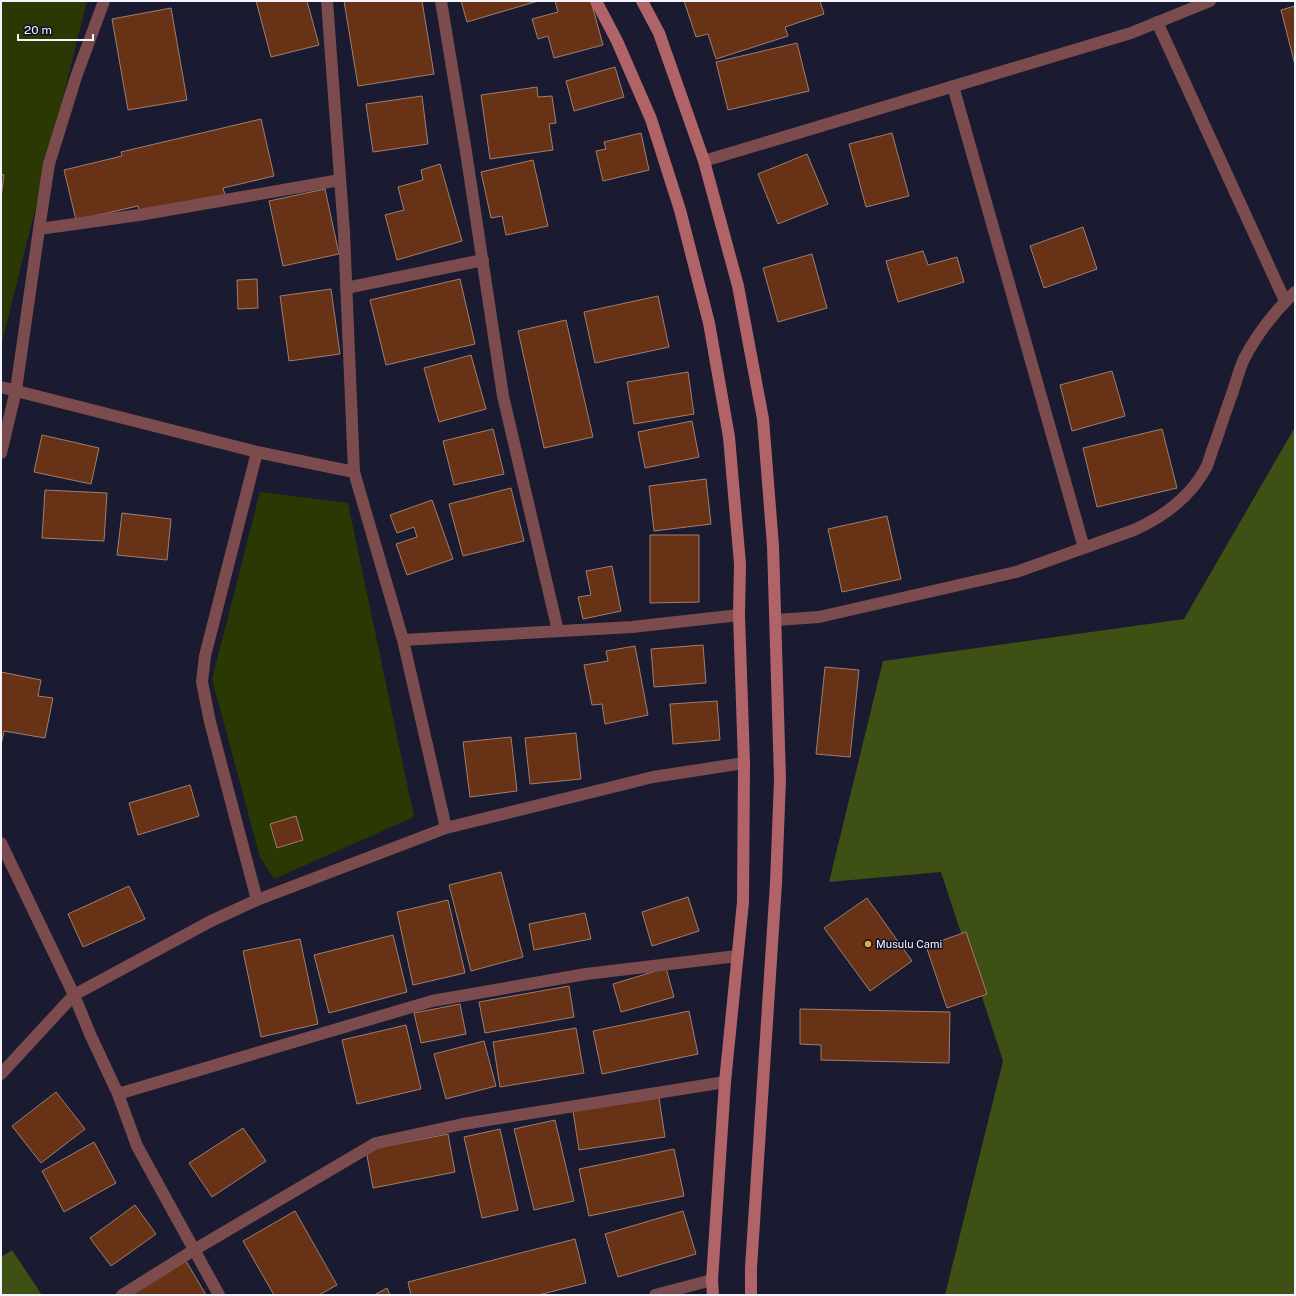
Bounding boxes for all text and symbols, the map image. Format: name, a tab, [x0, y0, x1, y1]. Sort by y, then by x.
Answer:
scale bar	[18, 16, 93, 42]
text: 20 m	[24, 23, 52, 37]
place label: Musulu Cami	[876, 938, 942, 950]
marker: Musulu Cami	[863, 939, 873, 949]

